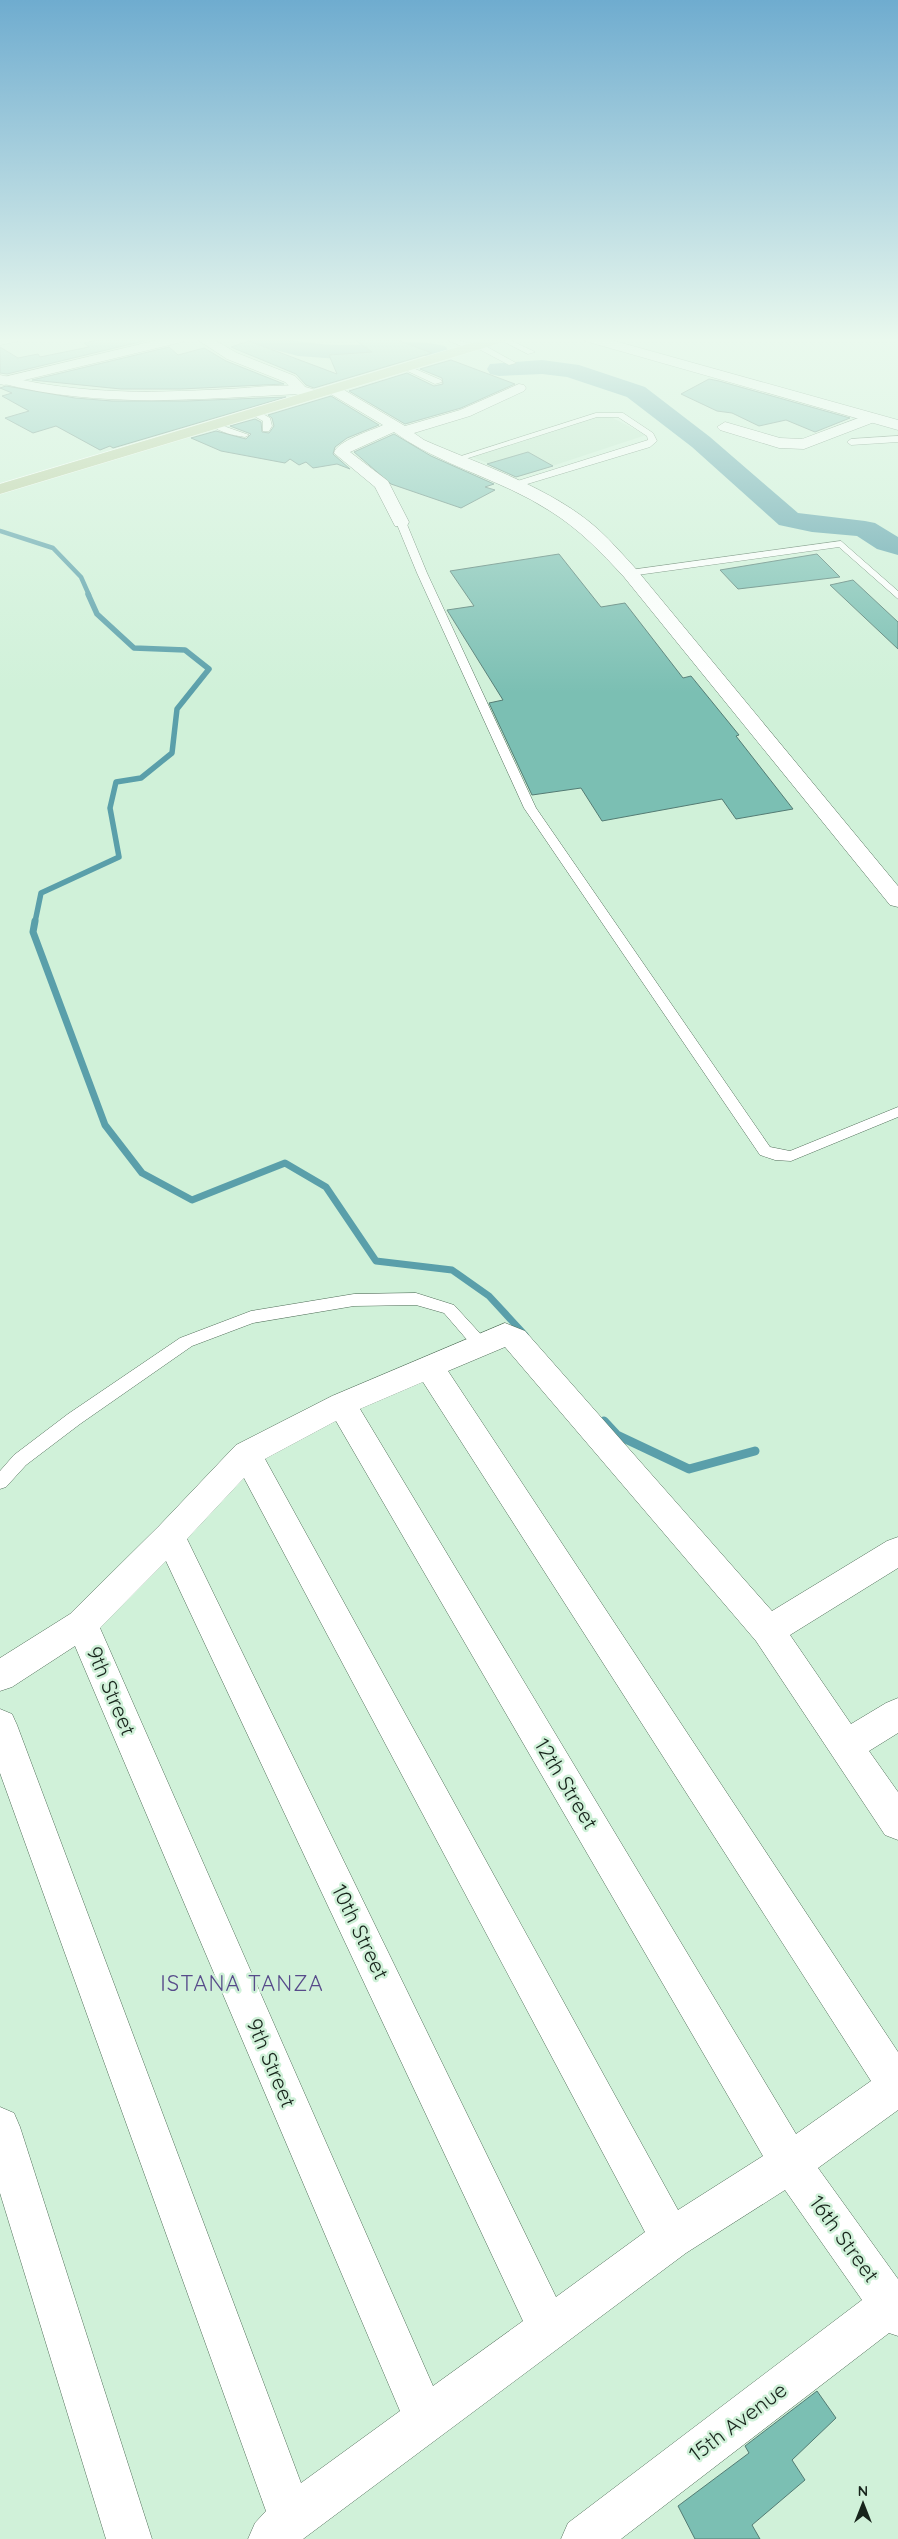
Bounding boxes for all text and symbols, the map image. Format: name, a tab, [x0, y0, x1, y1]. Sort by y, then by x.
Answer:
street label: 9th Street	[82, 1642, 142, 1739]
street label: 12th Street	[530, 1733, 604, 1834]
street label: 10th Street	[327, 1880, 395, 1983]
district label: ISTANA TANZA	[160, 1969, 324, 1997]
street label: 9th Street	[242, 2014, 302, 2111]
street label: 16th Street	[805, 2190, 885, 2287]
street label: 15th Avenue	[683, 2376, 791, 2466]
north arrow	[838, 2479, 888, 2529]
text: N	[858, 2482, 868, 2500]

